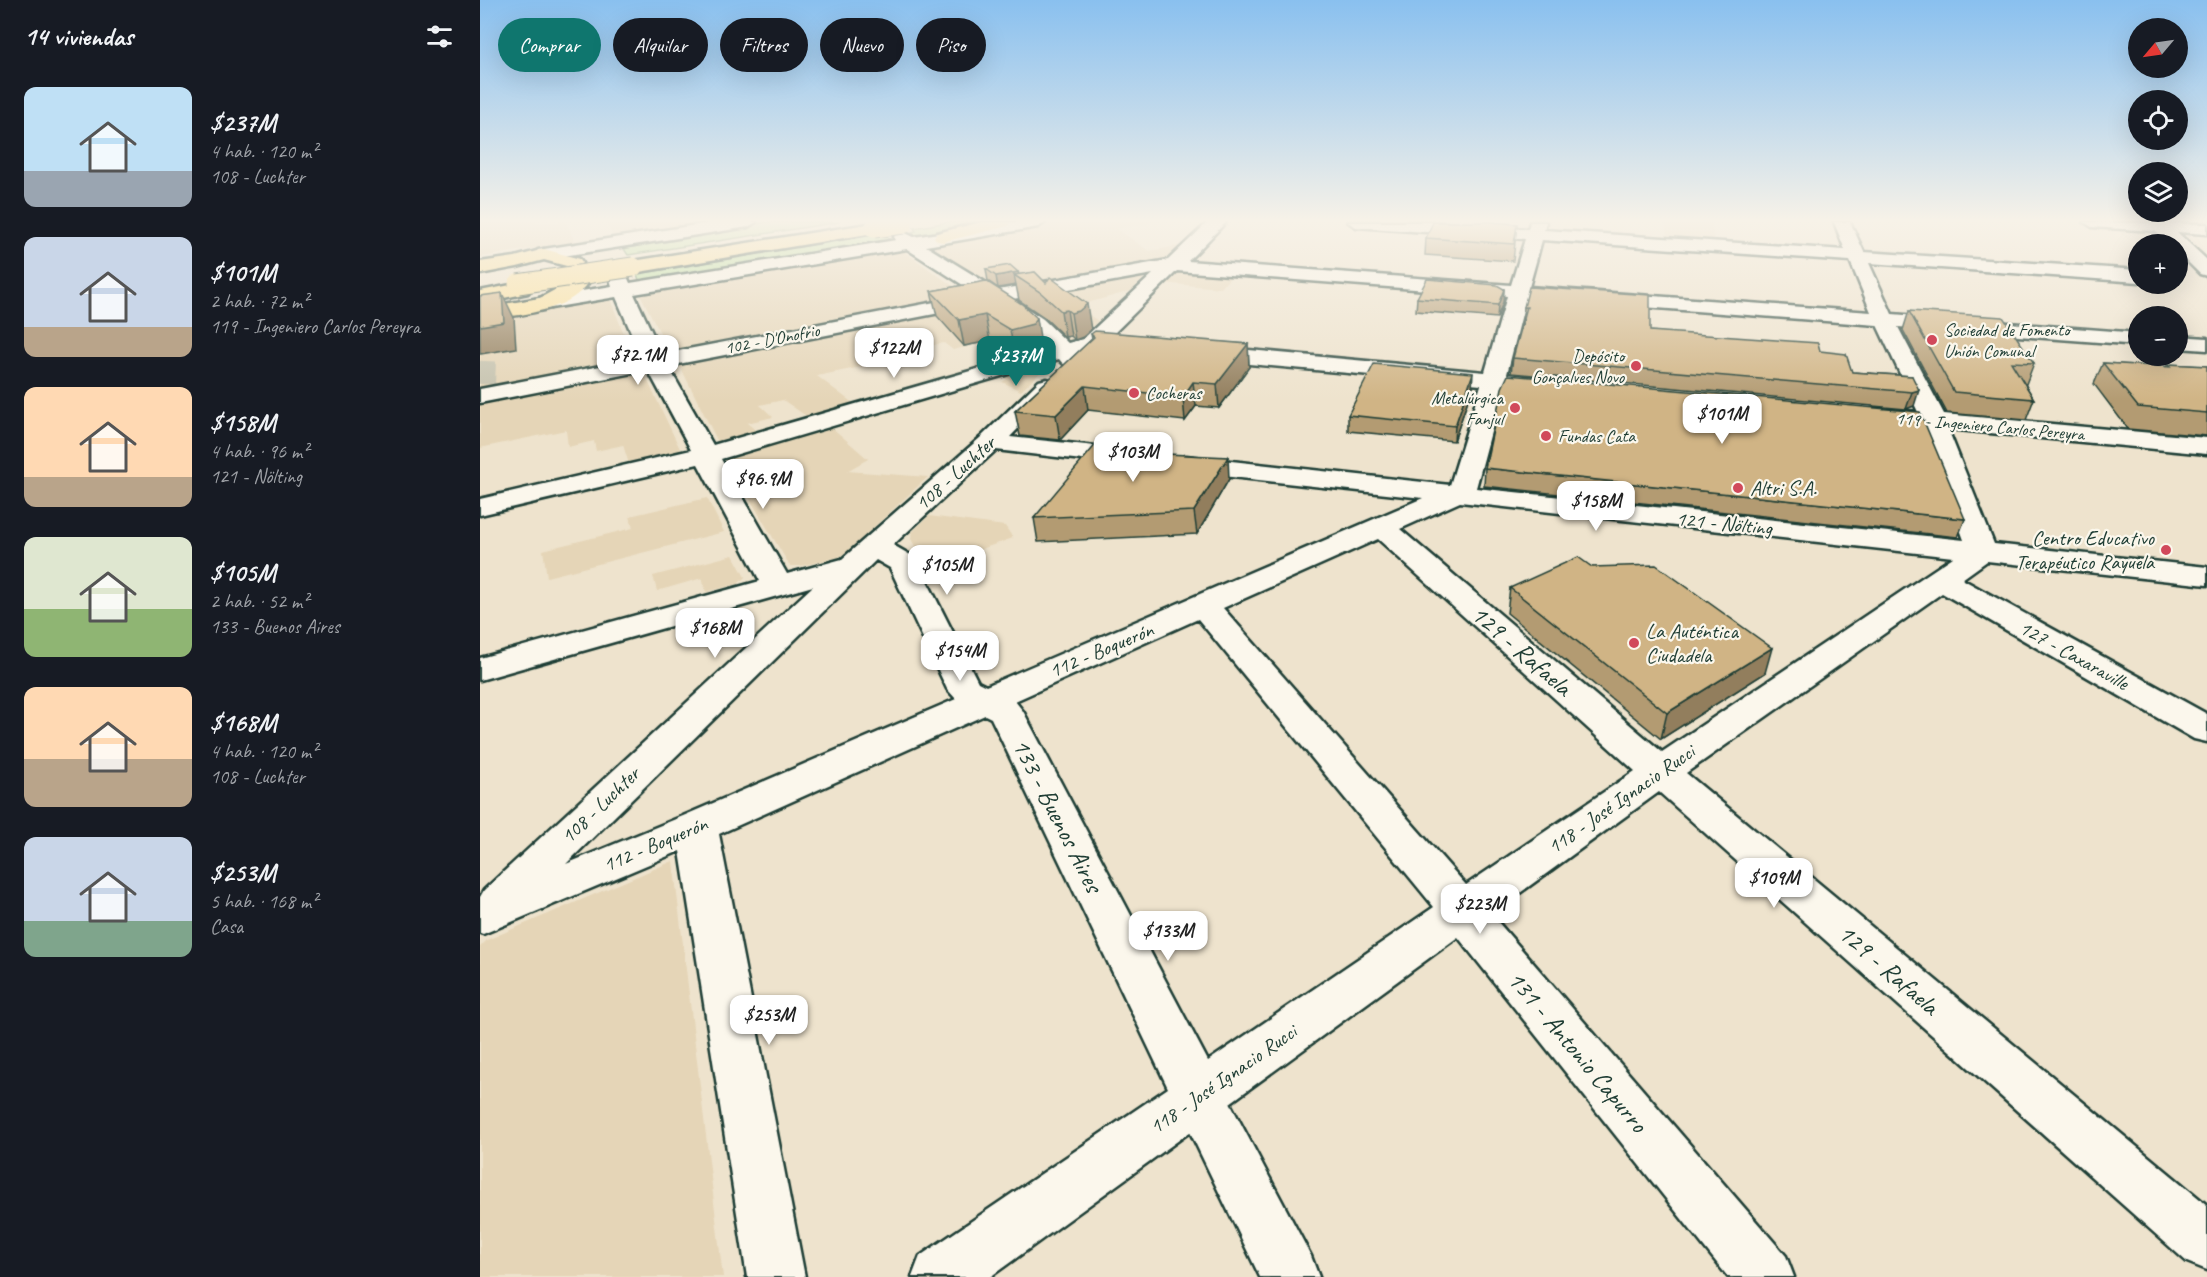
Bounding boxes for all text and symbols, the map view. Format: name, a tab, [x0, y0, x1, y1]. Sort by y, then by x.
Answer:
chip: Comprar	[498, 18, 601, 72]
chip: Alquilar	[613, 18, 708, 72]
chip: Filtros	[720, 18, 808, 72]
chip: Nuevo	[820, 18, 904, 72]
chip: Piso	[916, 18, 986, 72]
north arrow	[2128, 18, 2188, 78]
map controls	[2128, 18, 2188, 366]
text: 14 viviendas	[24, 20, 133, 53]
icon: filters	[423, 20, 456, 53]
button: locate	[2128, 90, 2188, 150]
text: $237M	[210, 106, 276, 139]
icon: home	[72, 111, 144, 183]
text: 4 hab. · 120 m²	[210, 139, 317, 164]
button: layers	[2128, 162, 2188, 222]
text: 108 - Luchter	[210, 164, 305, 189]
button: +	[2128, 234, 2188, 294]
text: $101M	[210, 256, 276, 289]
icon: home	[72, 261, 144, 333]
text: 2 hab. · 72 m²	[210, 289, 308, 314]
button: −	[2128, 306, 2188, 366]
text: 119 - Ingeniero Carlos Pereyra	[210, 314, 420, 339]
street label: 102 - D'Onofrio	[723, 319, 823, 359]
place label: Sociedad de Fomento Unión Comunal	[1944, 319, 2071, 362]
pin: $122M	[852, 328, 936, 379]
marker: Sociedad de Fomento Unión Comunal	[1925, 333, 1939, 347]
pin: $72.1M	[589, 335, 687, 386]
text: $122M	[869, 335, 919, 360]
pin: $237M	[974, 336, 1058, 387]
text: $72.1M	[611, 342, 665, 367]
text: $237M	[991, 343, 1041, 368]
place label: Depósito Gonçalves Novo	[1532, 345, 1626, 388]
marker: Depósito Gonçalves Novo	[1629, 359, 1643, 373]
place label: Cocheras	[1146, 382, 1203, 404]
marker: Cocheras	[1127, 386, 1141, 400]
place label: Metalúrgica Fanjul	[1431, 387, 1506, 430]
pin: $101M	[1680, 394, 1764, 445]
marker: Metalúrgica Fanjul	[1508, 401, 1522, 415]
text: $101M	[1697, 401, 1747, 426]
text: $158M	[210, 406, 275, 439]
street label: 119 - Ingeniero Carlos Pereyra	[1895, 407, 2087, 445]
icon: home	[72, 411, 144, 483]
place label: Fundas Cata	[1558, 425, 1636, 447]
street label: 108 - Luchter	[909, 428, 1003, 516]
marker: Fundas Cata	[1539, 429, 1553, 443]
pin: $103M	[1091, 432, 1175, 483]
text: 4 hab. · 96 m²	[210, 439, 308, 464]
text: $103M	[1108, 439, 1158, 464]
pin: $96.9M	[714, 459, 812, 510]
text: 121 - Nölting	[210, 464, 302, 489]
text: $96.9M	[736, 466, 790, 491]
place label: Altri S.A.	[1750, 475, 1818, 501]
pin: $158M	[1554, 481, 1638, 532]
marker: Altri S.A.	[1731, 481, 1745, 495]
text: $158M	[1571, 488, 1621, 513]
street label: 121 - Nölting	[1675, 505, 1775, 541]
place label: Centro Educativo Terapéutico Rayuela	[2015, 525, 2156, 575]
marker: Centro Educativo Terapéutico Rayuela	[2159, 543, 2173, 557]
pin: $105M	[905, 545, 989, 596]
text: $105M	[922, 552, 972, 577]
text: $105M	[210, 556, 275, 589]
icon: home	[72, 561, 144, 633]
text: 2 hab. · 52 m²	[210, 589, 308, 614]
street label: 129 - Rafaela	[1464, 597, 1580, 704]
pin: $168M	[673, 608, 757, 659]
text: 133 - Buenos Aires	[210, 614, 340, 639]
street label: 127 - Caxaraville	[2015, 614, 2134, 696]
text: $168M	[690, 615, 741, 640]
street label: 112 - Boquerón	[1045, 616, 1157, 684]
place label: La Auténtica Ciudadela	[1646, 618, 1739, 668]
pin: $154M	[918, 631, 1002, 682]
marker: La Auténtica Ciudadela	[1627, 636, 1641, 650]
text: $154M	[935, 638, 985, 663]
text: $168M	[210, 706, 276, 739]
icon: home	[72, 711, 144, 783]
street label: 133 - Buenos Aires	[1005, 733, 1111, 900]
street label: 118 - José Ignacio Rucci	[1542, 737, 1702, 859]
text: 4 hab. · 120 m²	[210, 739, 317, 764]
street label: 108 - Luchter	[555, 759, 647, 849]
text: 108 - Luchter	[210, 764, 305, 789]
street label: 112 - Boquerón	[599, 810, 711, 878]
text: $253M	[210, 856, 275, 889]
pin: $109M	[1732, 858, 1816, 909]
icon: home	[72, 861, 144, 933]
text: $109M	[1749, 865, 1799, 890]
pin: $223M	[1438, 884, 1522, 935]
text: 5 hab. · 168 m²	[210, 889, 317, 914]
text: $223M	[1455, 891, 1505, 916]
pin: $133M	[1126, 911, 1210, 962]
text: Casa	[210, 914, 243, 939]
street label: 129 - Rafaela	[1831, 916, 1947, 1023]
text: $133M	[1143, 918, 1193, 943]
street label: 131 - Antonio Capurro	[1500, 964, 1656, 1140]
pin: $253M	[727, 995, 811, 1046]
text: $253M	[744, 1002, 794, 1027]
street label: 118 - José Ignacio Rucci	[1144, 1017, 1304, 1139]

